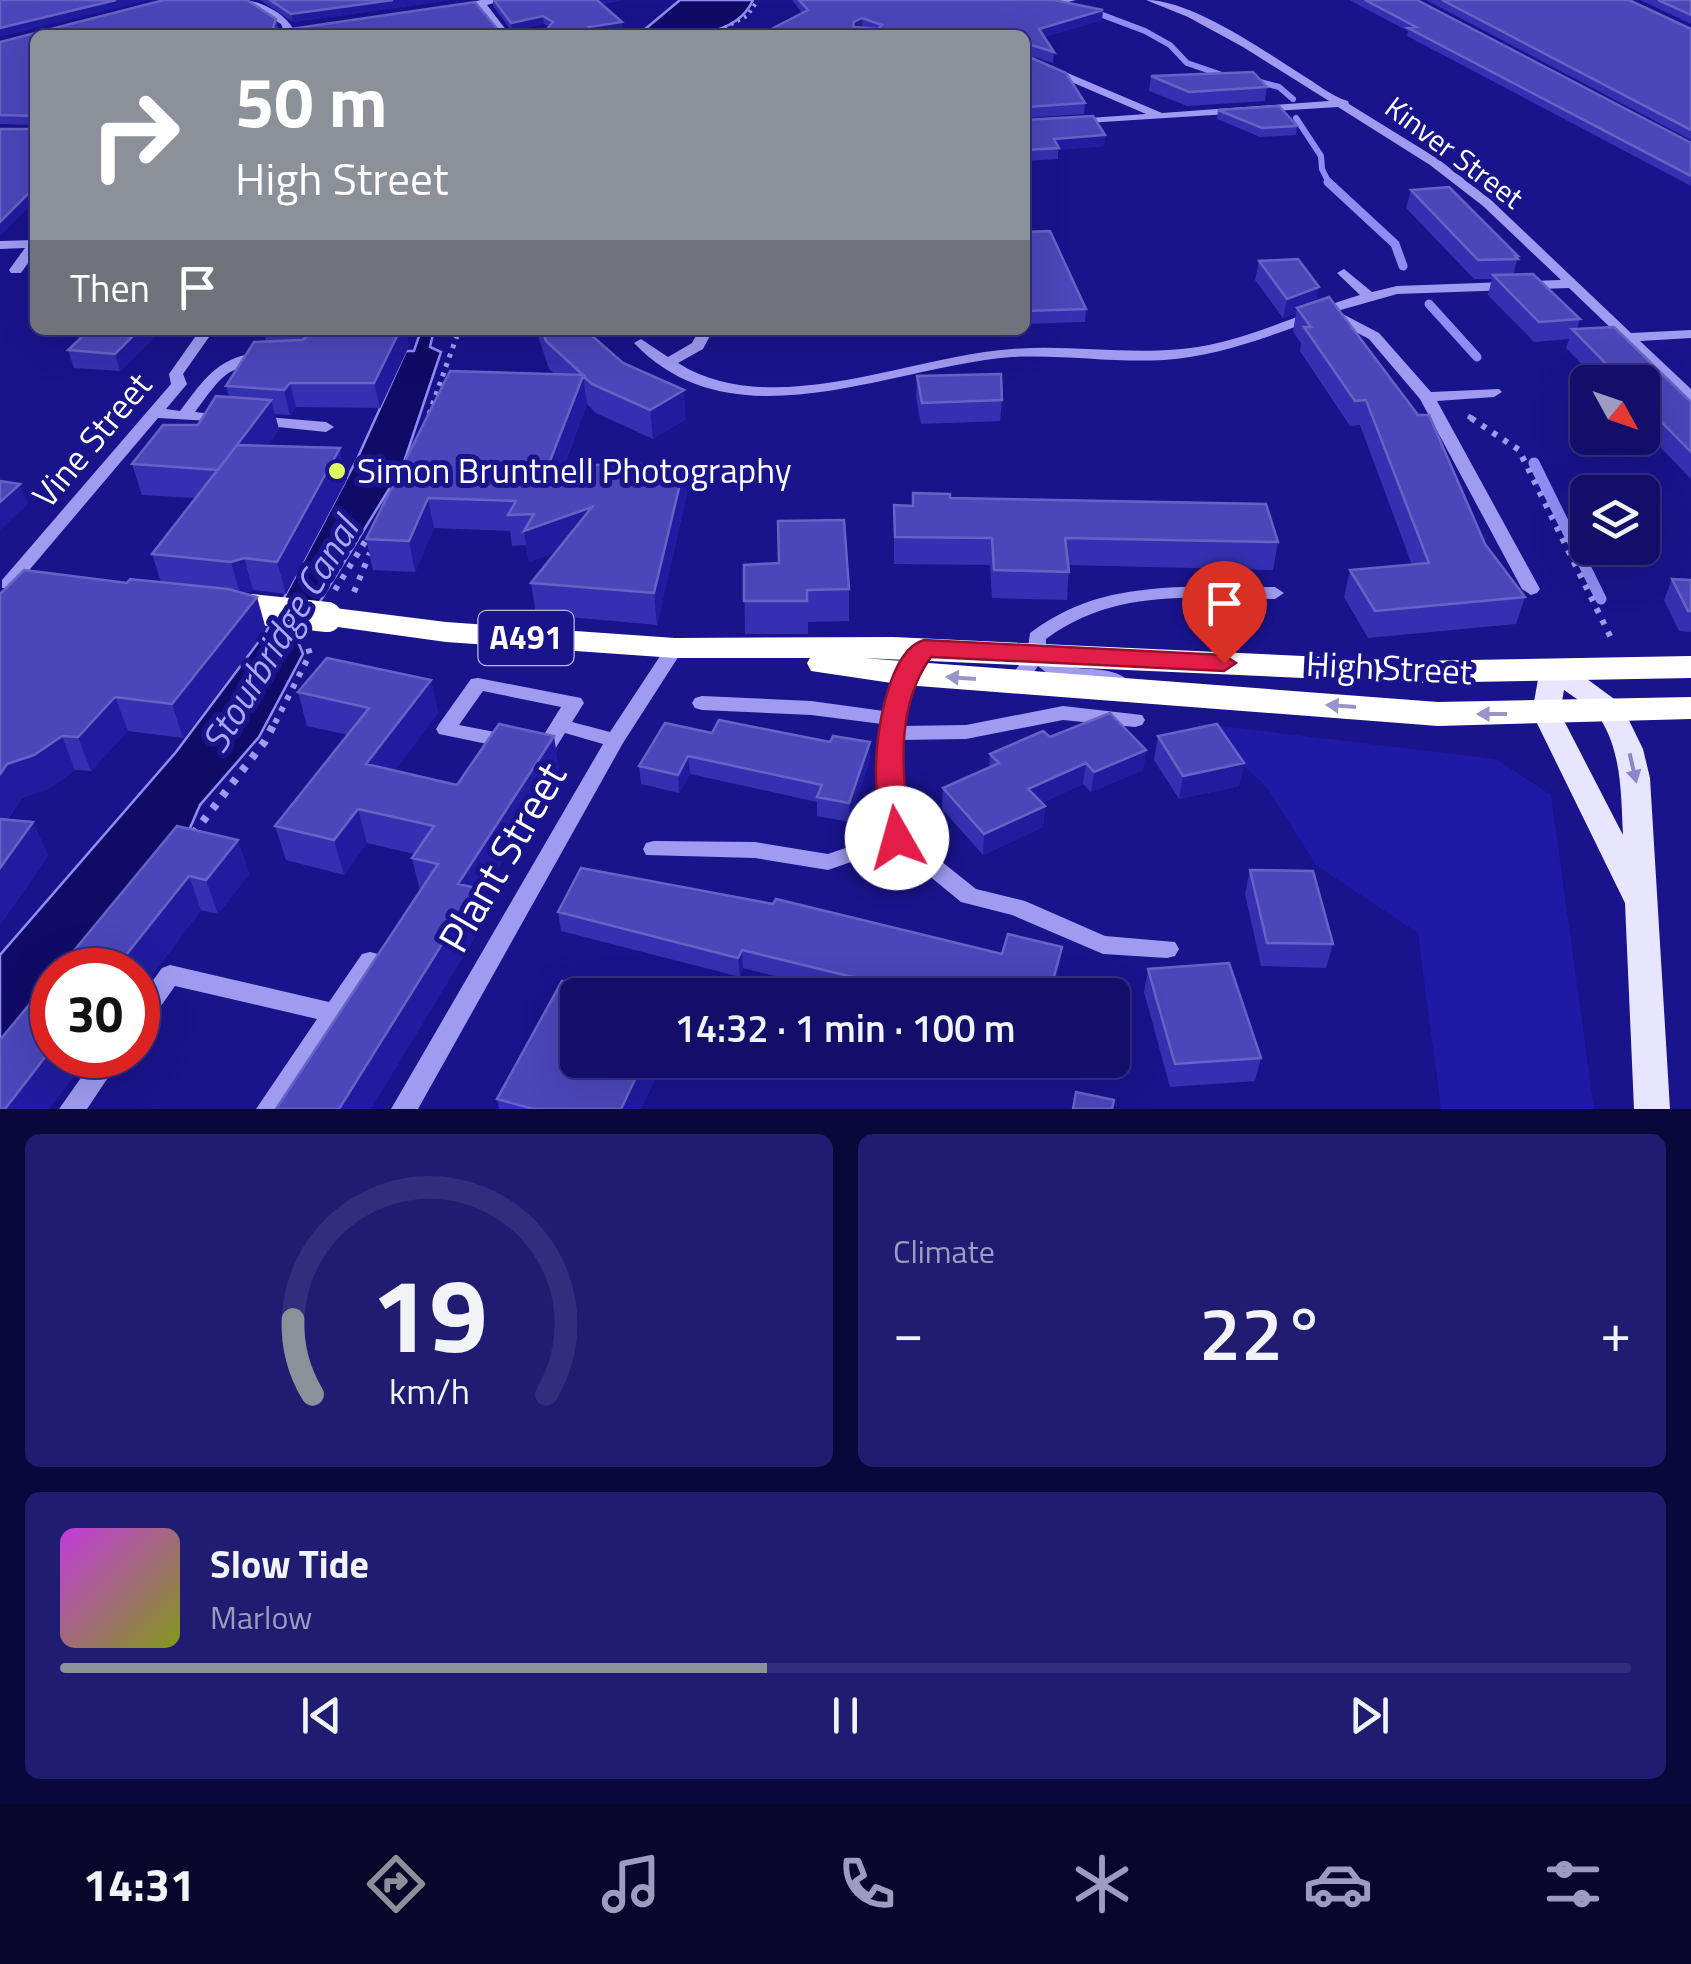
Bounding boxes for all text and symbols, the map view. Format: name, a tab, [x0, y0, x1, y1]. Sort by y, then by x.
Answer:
text: 50 m	[235, 48, 388, 154]
icon: right	[70, 70, 200, 200]
street label: Kinver Street	[1376, 85, 1534, 220]
text: High Street	[235, 144, 448, 212]
text: Then	[70, 259, 150, 317]
icon: arrive	[170, 260, 225, 315]
street label: Vine Street	[18, 360, 164, 519]
north arrow	[1570, 365, 1660, 455]
map controls	[1570, 365, 1660, 565]
place label: Simon Bruntnell Photography	[357, 443, 792, 497]
marker: Simon Bruntnell Photography	[326, 460, 348, 482]
button: layers	[1570, 475, 1660, 565]
water label: Stourbridge Canal	[186, 502, 374, 763]
pin	[1182, 561, 1267, 664]
icon: arrive	[1197, 576, 1252, 631]
road number: A491	[478, 611, 574, 665]
street label: High Street	[1305, 636, 1473, 698]
one-way arrow	[944, 670, 976, 686]
one-way arrow	[1325, 698, 1357, 714]
one-way arrow	[1476, 706, 1508, 722]
street label: Plant Street	[421, 749, 582, 964]
one-way arrow	[1626, 753, 1641, 784]
position arrow	[845, 786, 949, 890]
speed limit sign: 30	[30, 948, 160, 1078]
text: 14:32 · 1 min · 100 m	[674, 999, 1016, 1057]
text: Climate	[893, 1227, 995, 1275]
text: 19	[371, 1234, 487, 1392]
text: 22°	[1199, 1275, 1325, 1389]
text: −	[893, 1290, 924, 1373]
text: +	[1600, 1290, 1631, 1373]
text: km/h	[389, 1363, 469, 1418]
text: Slow Tide	[210, 1535, 369, 1593]
text: Marlow	[210, 1593, 313, 1641]
icon: previous	[294, 1688, 349, 1743]
icon: pause	[818, 1688, 873, 1743]
icon: next	[1342, 1688, 1397, 1743]
icon: directions	[361, 1849, 431, 1919]
icon: music	[596, 1849, 666, 1919]
icon: phone	[832, 1849, 902, 1919]
icon: climate	[1067, 1849, 1137, 1919]
icon: car	[1303, 1849, 1373, 1919]
icon: filters	[1538, 1849, 1608, 1919]
text: 14:31	[83, 1850, 195, 1918]

